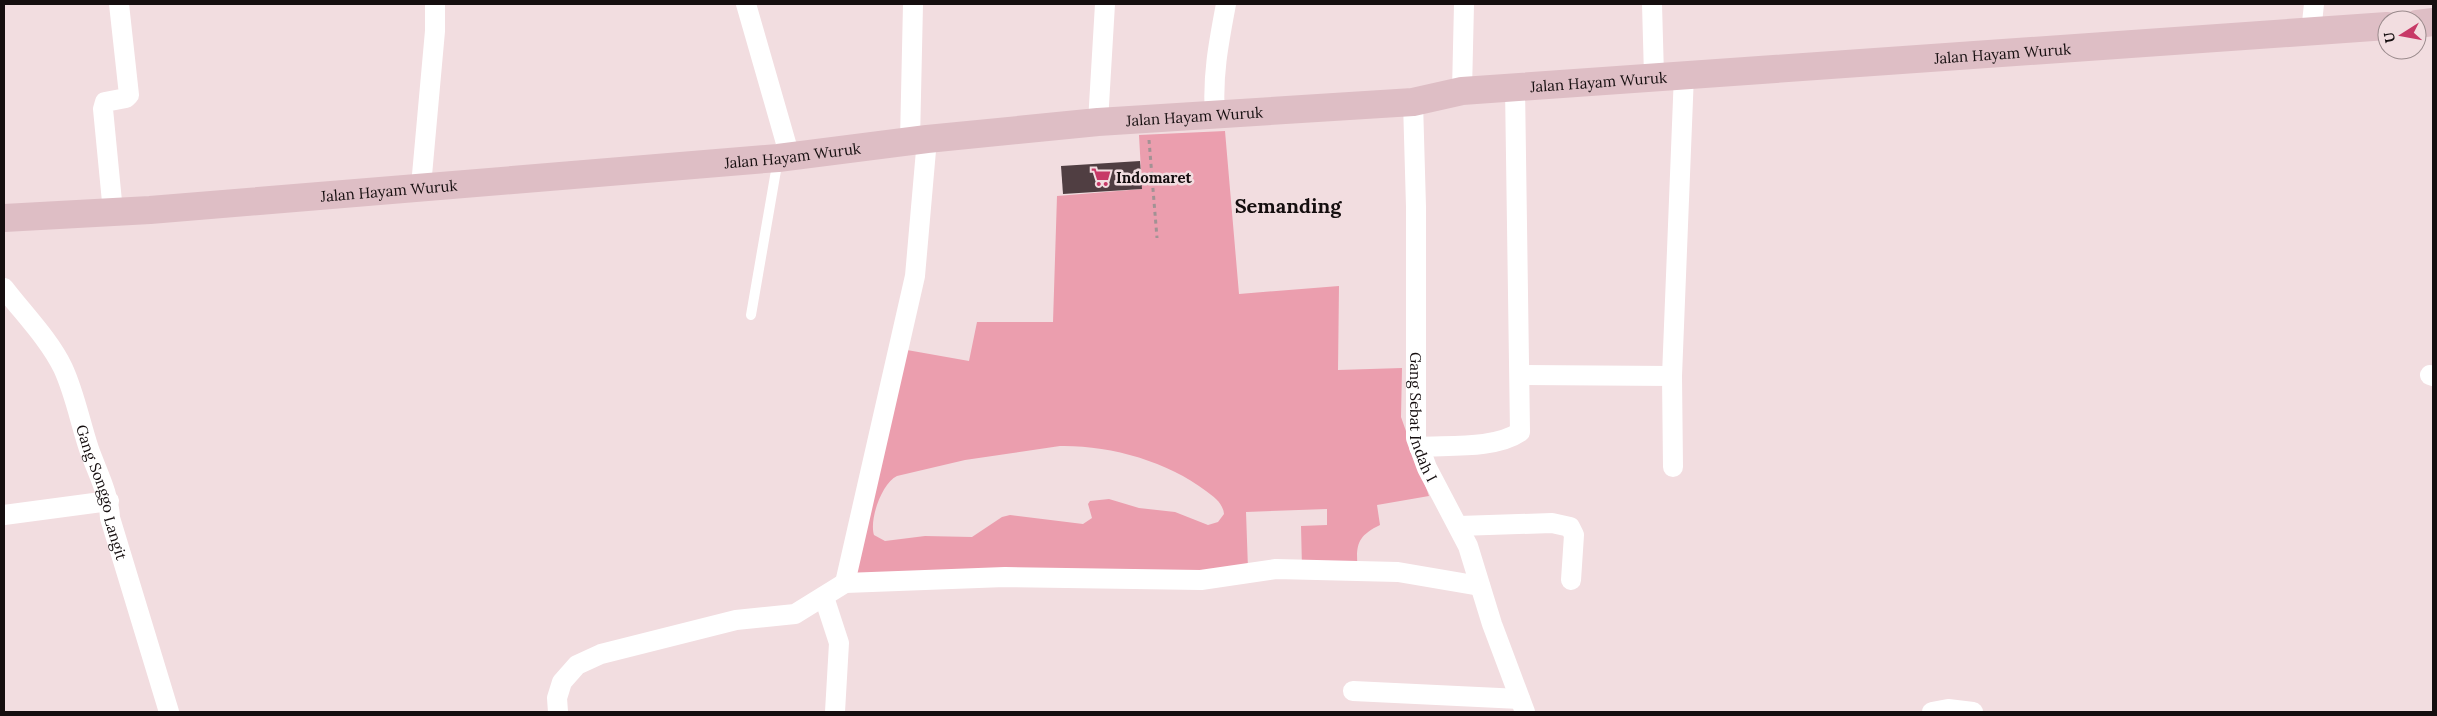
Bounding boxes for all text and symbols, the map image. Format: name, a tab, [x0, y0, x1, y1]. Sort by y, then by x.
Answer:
north arrow	[2377, 10, 2427, 60]
text: U	[2379, 30, 2399, 44]
street label: Jalan Hayam Wuruk	[1932, 39, 2071, 67]
street label: Jalan Hayam Wuruk	[1528, 67, 1667, 96]
street label: Jalan Hayam Wuruk	[1124, 102, 1263, 130]
street label: Jalan Hayam Wuruk	[722, 138, 862, 172]
supermarket icon: Indomaret	[1090, 166, 1112, 188]
place label: Indomaret	[1116, 168, 1192, 187]
street label: Jalan Hayam Wuruk	[319, 175, 458, 205]
district label: Semanding	[1235, 193, 1342, 218]
street label: Gang Sebat Indah I	[1407, 352, 1442, 485]
street label: Gang Songgo Langit	[73, 422, 132, 562]

